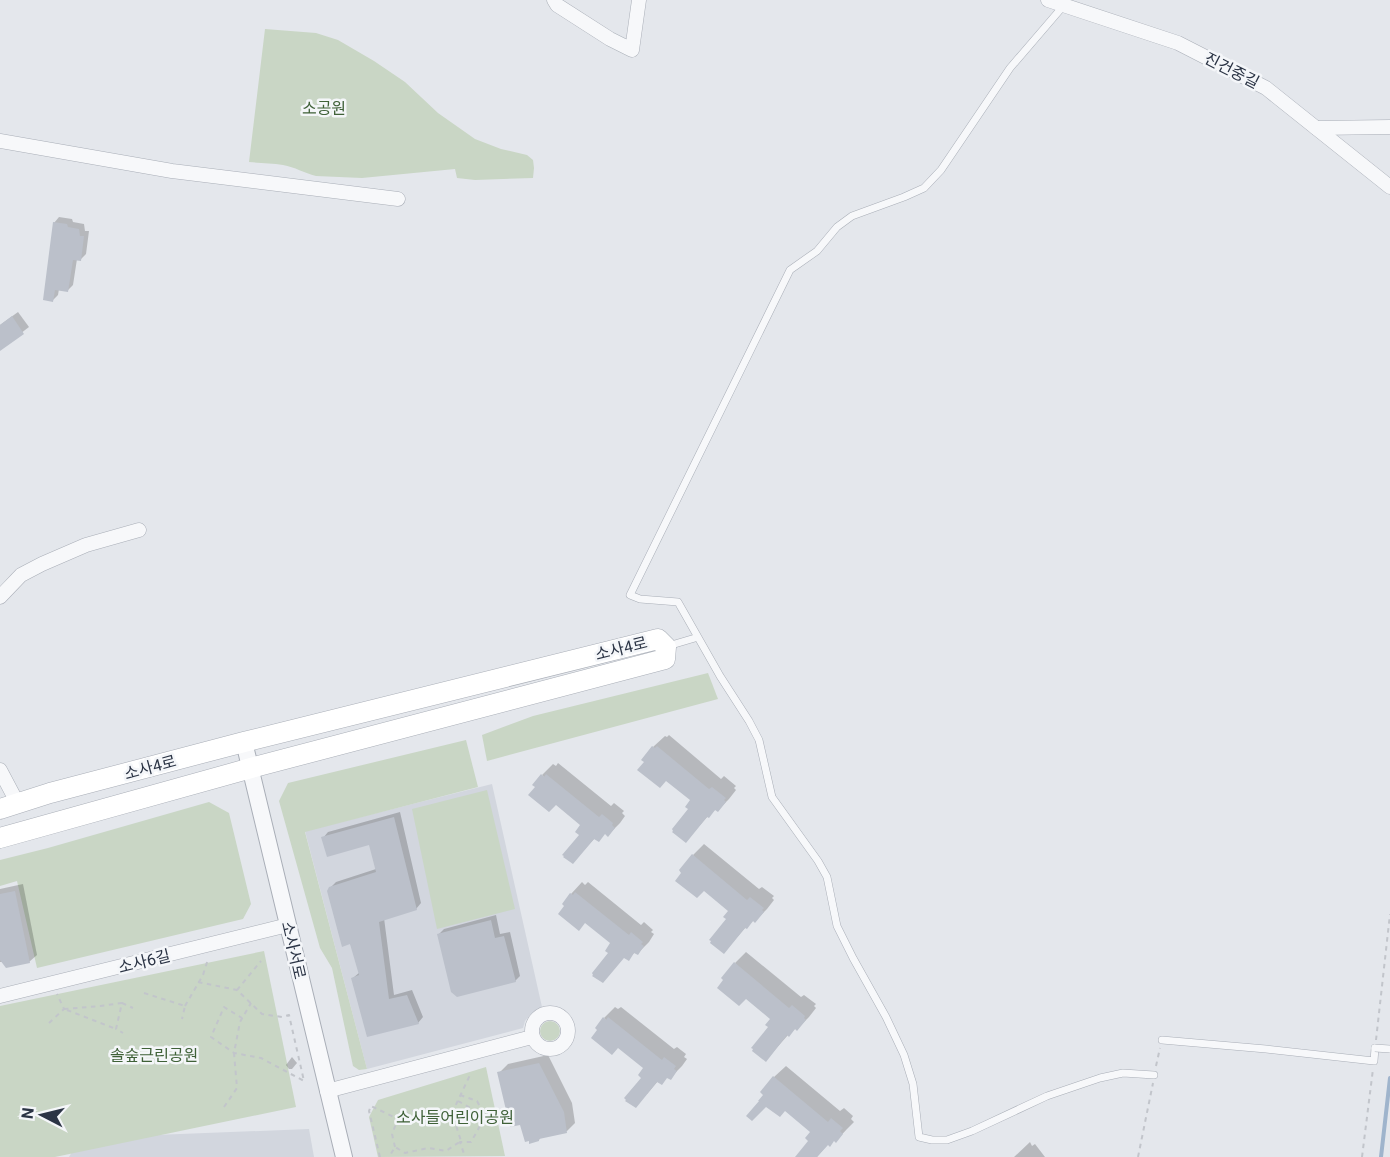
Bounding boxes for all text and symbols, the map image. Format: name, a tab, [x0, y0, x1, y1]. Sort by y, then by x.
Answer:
street label: 진건중길	[1201, 49, 1262, 92]
park label: 소공원	[302, 99, 346, 118]
street label: 소사4로	[593, 633, 649, 664]
street label: 소사4로	[122, 751, 179, 784]
street label: 소사서로	[278, 919, 309, 981]
street label: 소사6길	[116, 946, 172, 977]
park label: 솔숲근린공원	[110, 1046, 198, 1065]
north arrow	[12, 1085, 72, 1145]
text: N	[17, 1106, 38, 1120]
park label: 소사들어린이공원	[396, 1108, 514, 1127]

